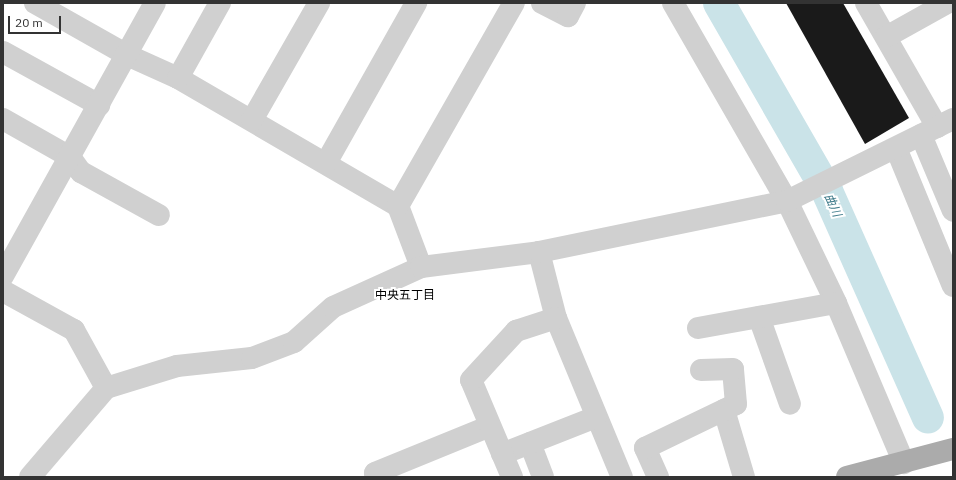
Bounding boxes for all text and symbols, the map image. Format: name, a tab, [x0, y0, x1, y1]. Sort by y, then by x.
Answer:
scale bar	[10, 8, 63, 34]
text: 20 m	[15, 15, 43, 30]
water label: 曲川	[822, 191, 844, 219]
district label: 中央五丁目	[375, 288, 435, 302]

